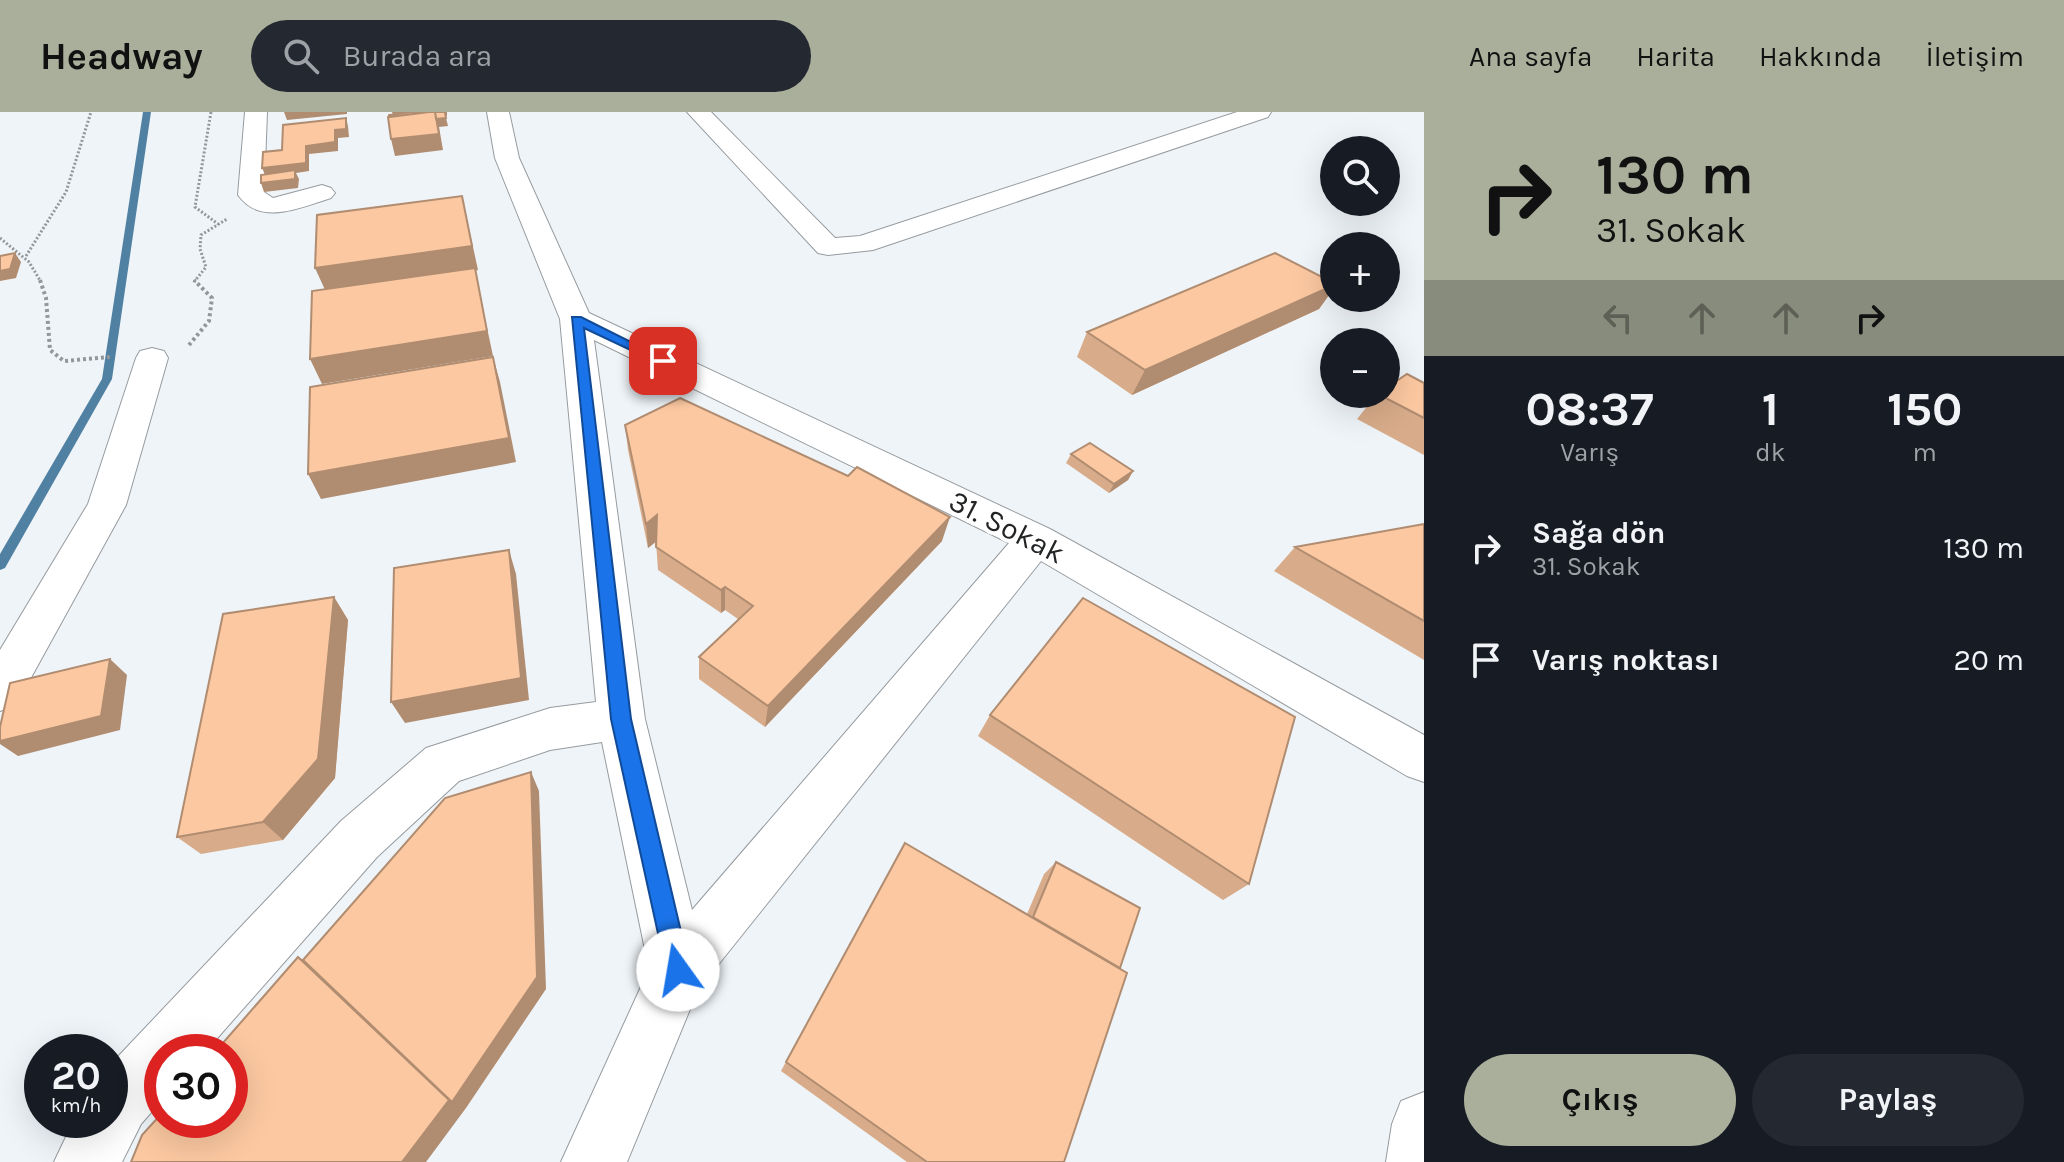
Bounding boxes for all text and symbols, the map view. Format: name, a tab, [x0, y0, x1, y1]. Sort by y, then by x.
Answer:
search box	[251, 20, 811, 92]
text: Headway	[40, 34, 203, 79]
icon: search	[279, 34, 323, 78]
text: Burada ara	[343, 38, 492, 74]
text: Ana sayfa	[1469, 40, 1592, 73]
text: Harita	[1636, 40, 1715, 73]
text: Hakkında	[1759, 40, 1882, 73]
text: İletişim	[1926, 40, 2024, 73]
map controls	[1320, 136, 1400, 408]
button: search	[1320, 136, 1400, 216]
text: 130 m	[1596, 142, 1754, 207]
icon: right	[1464, 144, 1568, 248]
text: 31. Sokak	[1596, 209, 1746, 251]
button: +	[1320, 232, 1400, 312]
icon: left	[1596, 296, 1640, 340]
icon: ahead	[1680, 296, 1724, 340]
icon: ahead	[1764, 296, 1808, 340]
icon: right	[1848, 296, 1892, 340]
pin	[629, 327, 697, 395]
button: −	[1320, 328, 1400, 408]
icon: arrive	[641, 339, 685, 383]
text: 08:37	[1526, 381, 1654, 437]
text: 1	[1762, 381, 1779, 437]
text: 150	[1887, 381, 1962, 437]
text: Varış	[1560, 437, 1619, 468]
text: dk	[1755, 437, 1785, 468]
text: m	[1913, 437, 1937, 468]
street label: 31. Sokak	[943, 483, 1071, 571]
text: Sağa dön	[1532, 515, 1665, 551]
icon: right	[1464, 526, 1508, 570]
text: 130 m	[1943, 530, 2024, 566]
text: 31. Sokak	[1532, 551, 1640, 582]
icon: arrive	[1464, 638, 1508, 682]
text: Varış noktası	[1532, 642, 1720, 678]
text: 20 m	[1954, 642, 2024, 678]
position arrow	[636, 928, 720, 1012]
speed limit sign: 30	[144, 1034, 248, 1138]
text: 20	[51, 1052, 101, 1099]
button: Çıkış	[1464, 1054, 1736, 1146]
button: Paylaş	[1752, 1054, 2024, 1146]
text: km/h	[51, 1094, 101, 1117]

